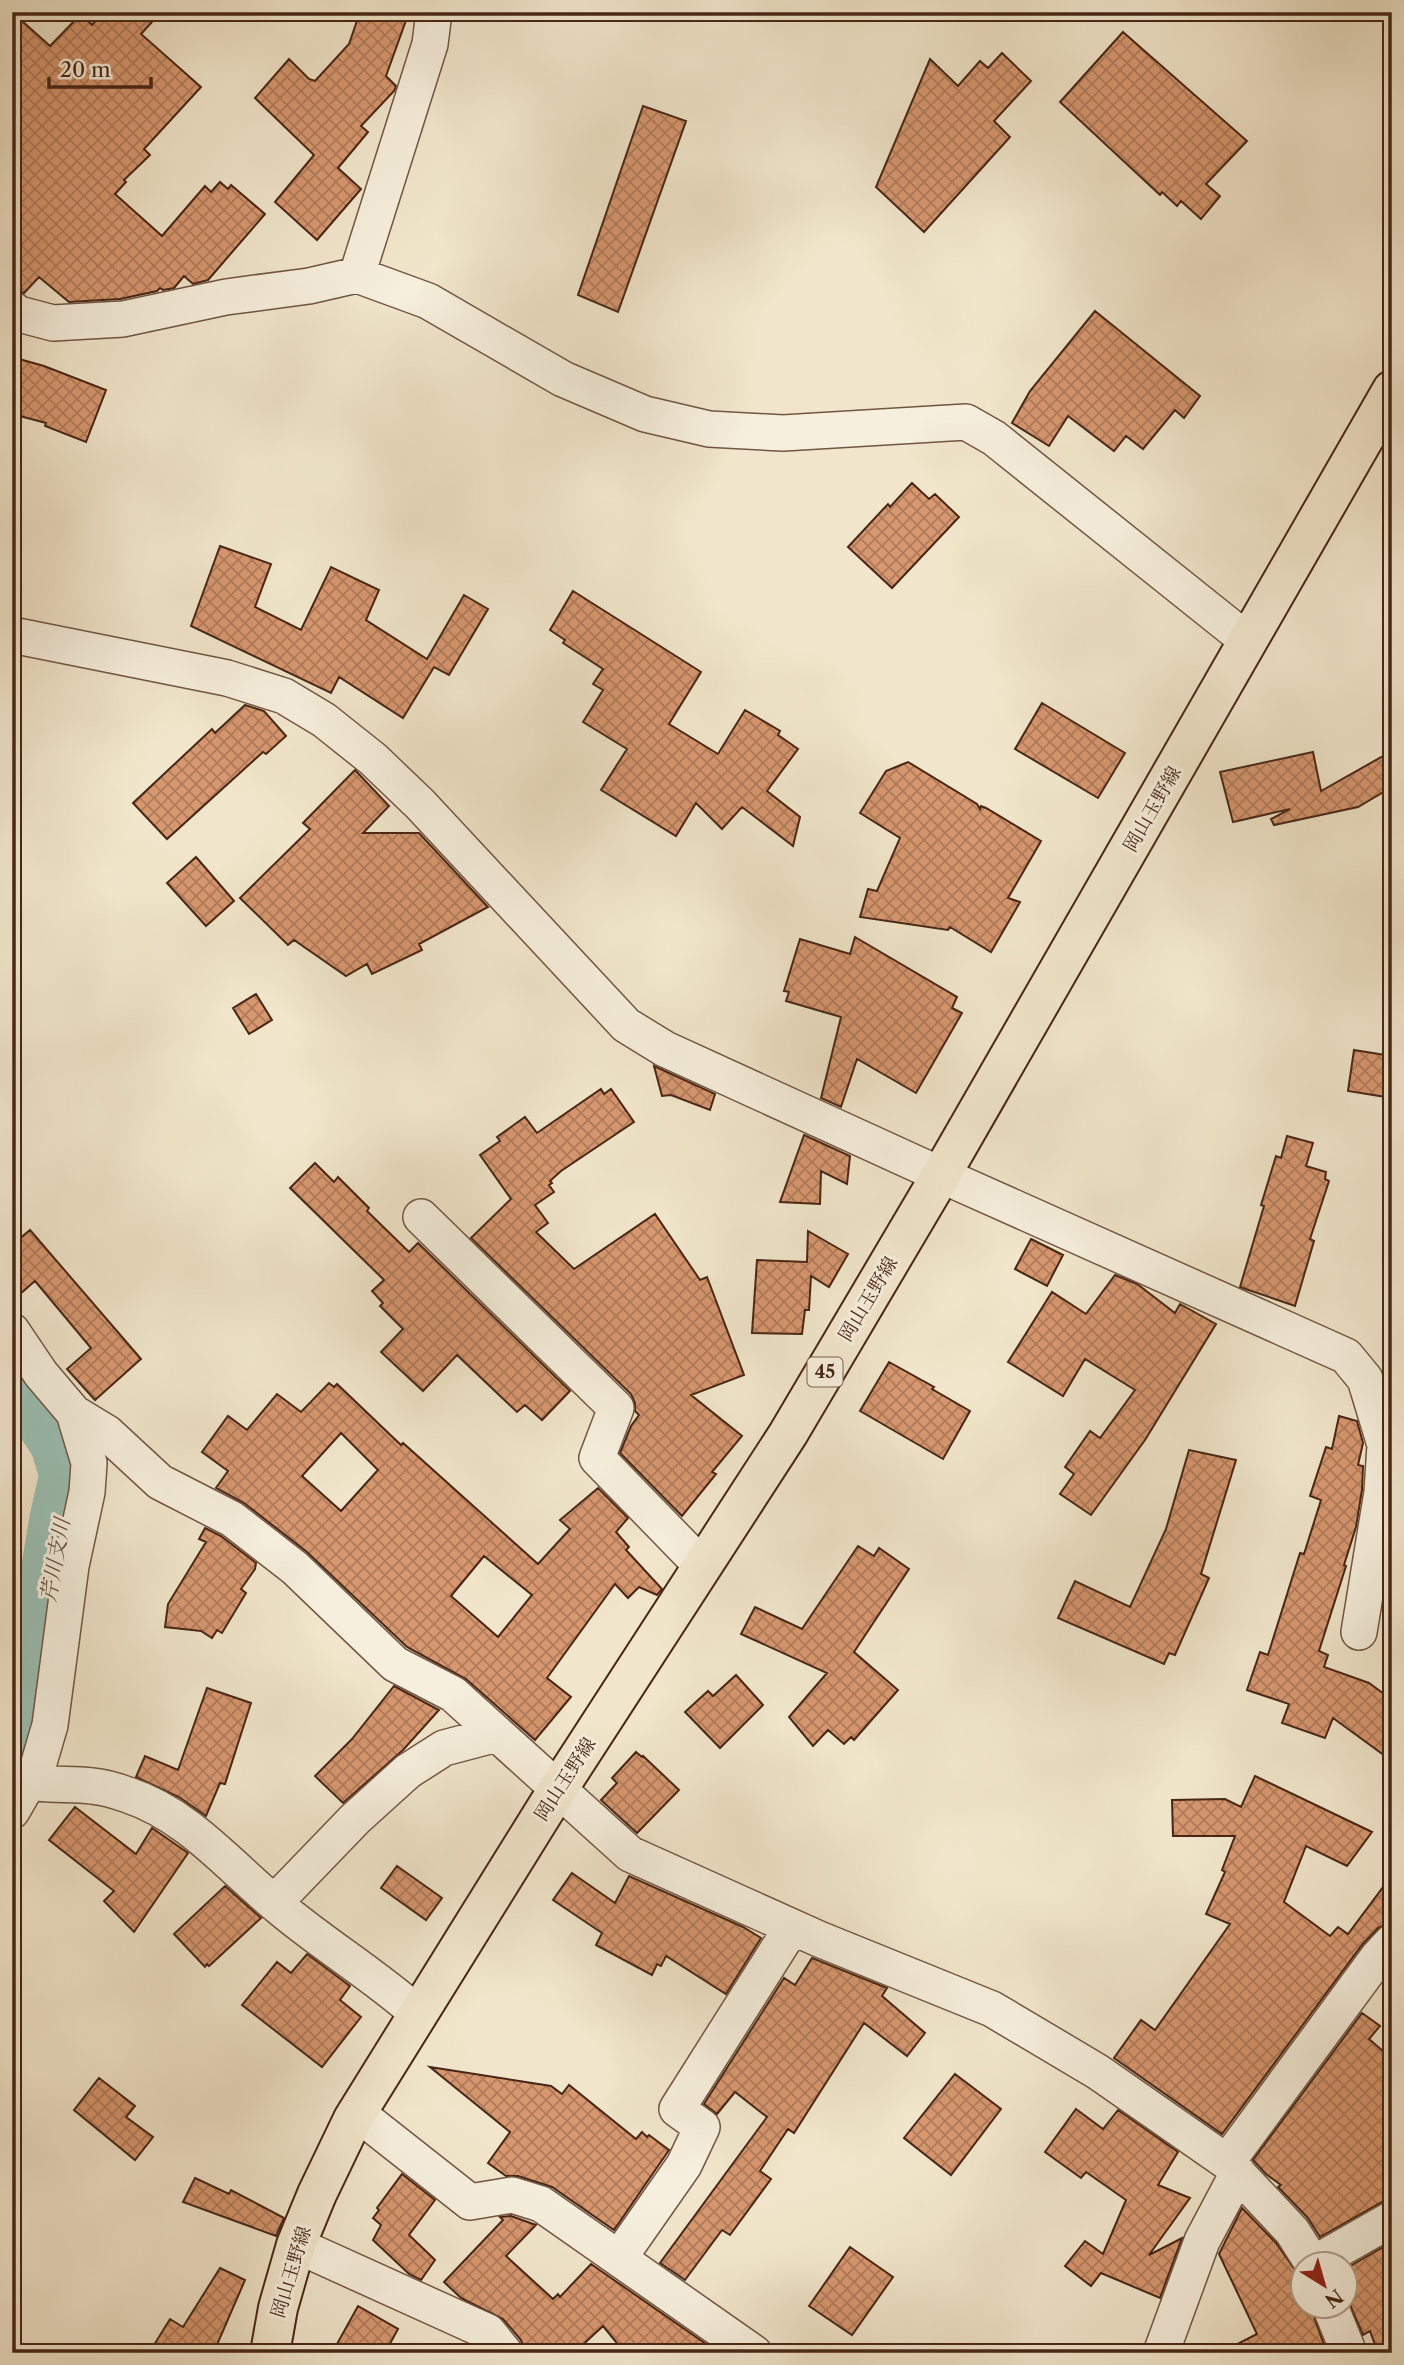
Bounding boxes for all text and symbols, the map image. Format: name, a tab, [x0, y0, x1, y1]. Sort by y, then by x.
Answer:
scale bar	[49, 46, 150, 90]
text: 20 m	[60, 57, 111, 82]
street label: 岡山玉野線	[1118, 762, 1186, 856]
street label: 岡山玉野線	[834, 1252, 902, 1346]
road number: 45	[808, 1358, 842, 1386]
water label: 芹川支川	[35, 1514, 75, 1604]
street label: 岡山玉野線	[529, 1733, 601, 1825]
street label: 岡山玉野線	[266, 2223, 316, 2321]
north arrow	[1288, 2250, 1358, 2320]
text: N	[1320, 2284, 1347, 2312]

